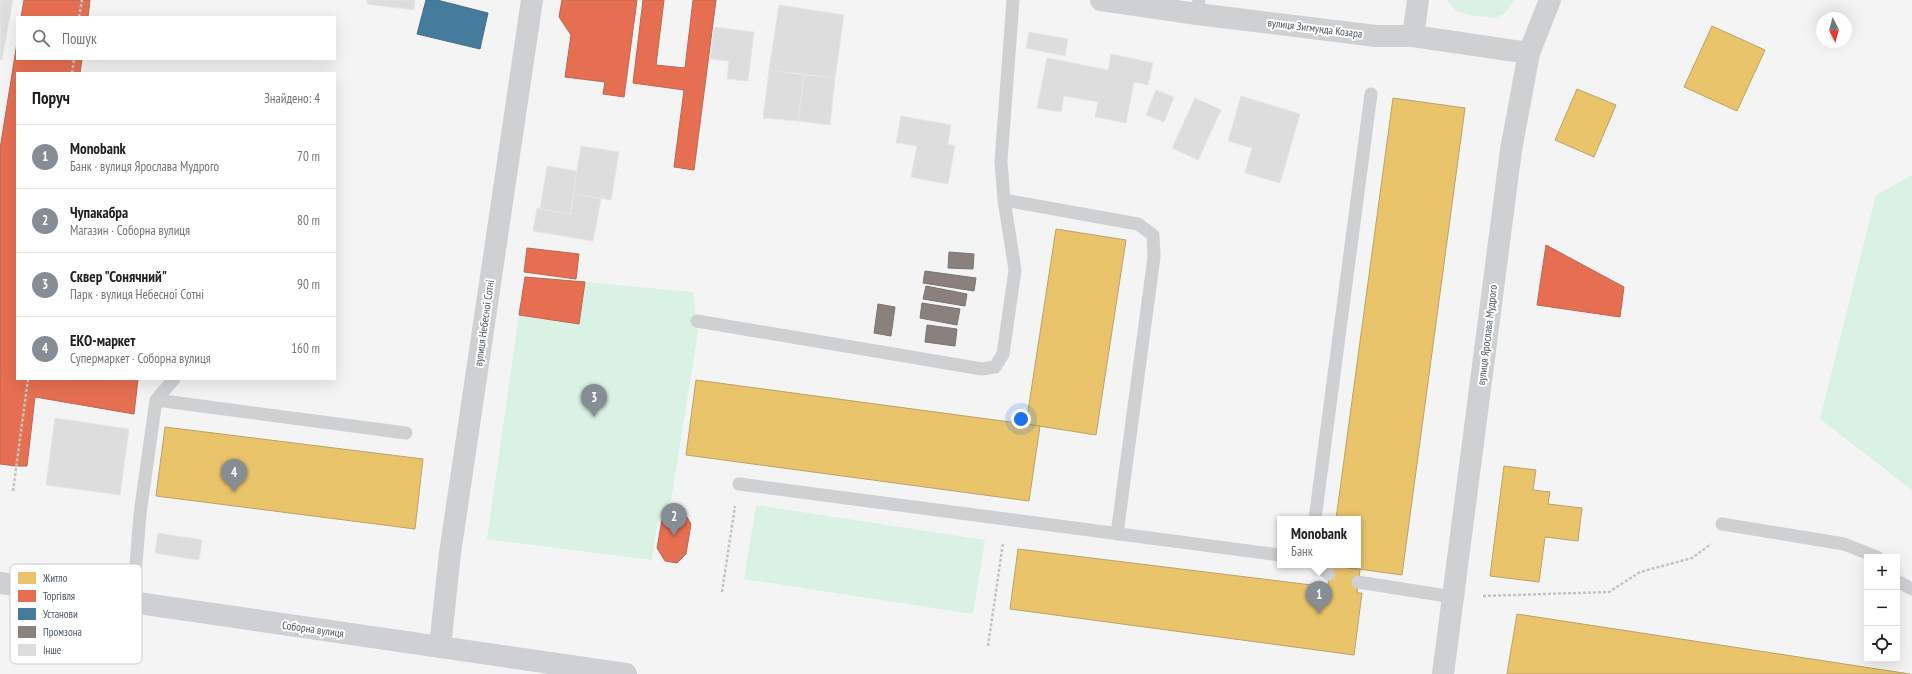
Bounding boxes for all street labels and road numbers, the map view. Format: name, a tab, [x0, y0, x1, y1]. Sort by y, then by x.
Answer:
street label: вулиця Зигмунда Козара	[1267, 15, 1363, 41]
street label: вулиця Небесної Сотні	[471, 279, 497, 367]
street label: вулиця Ярослава Мудрого	[1474, 284, 1500, 386]
street label: Соборна вулиця	[281, 618, 345, 640]

